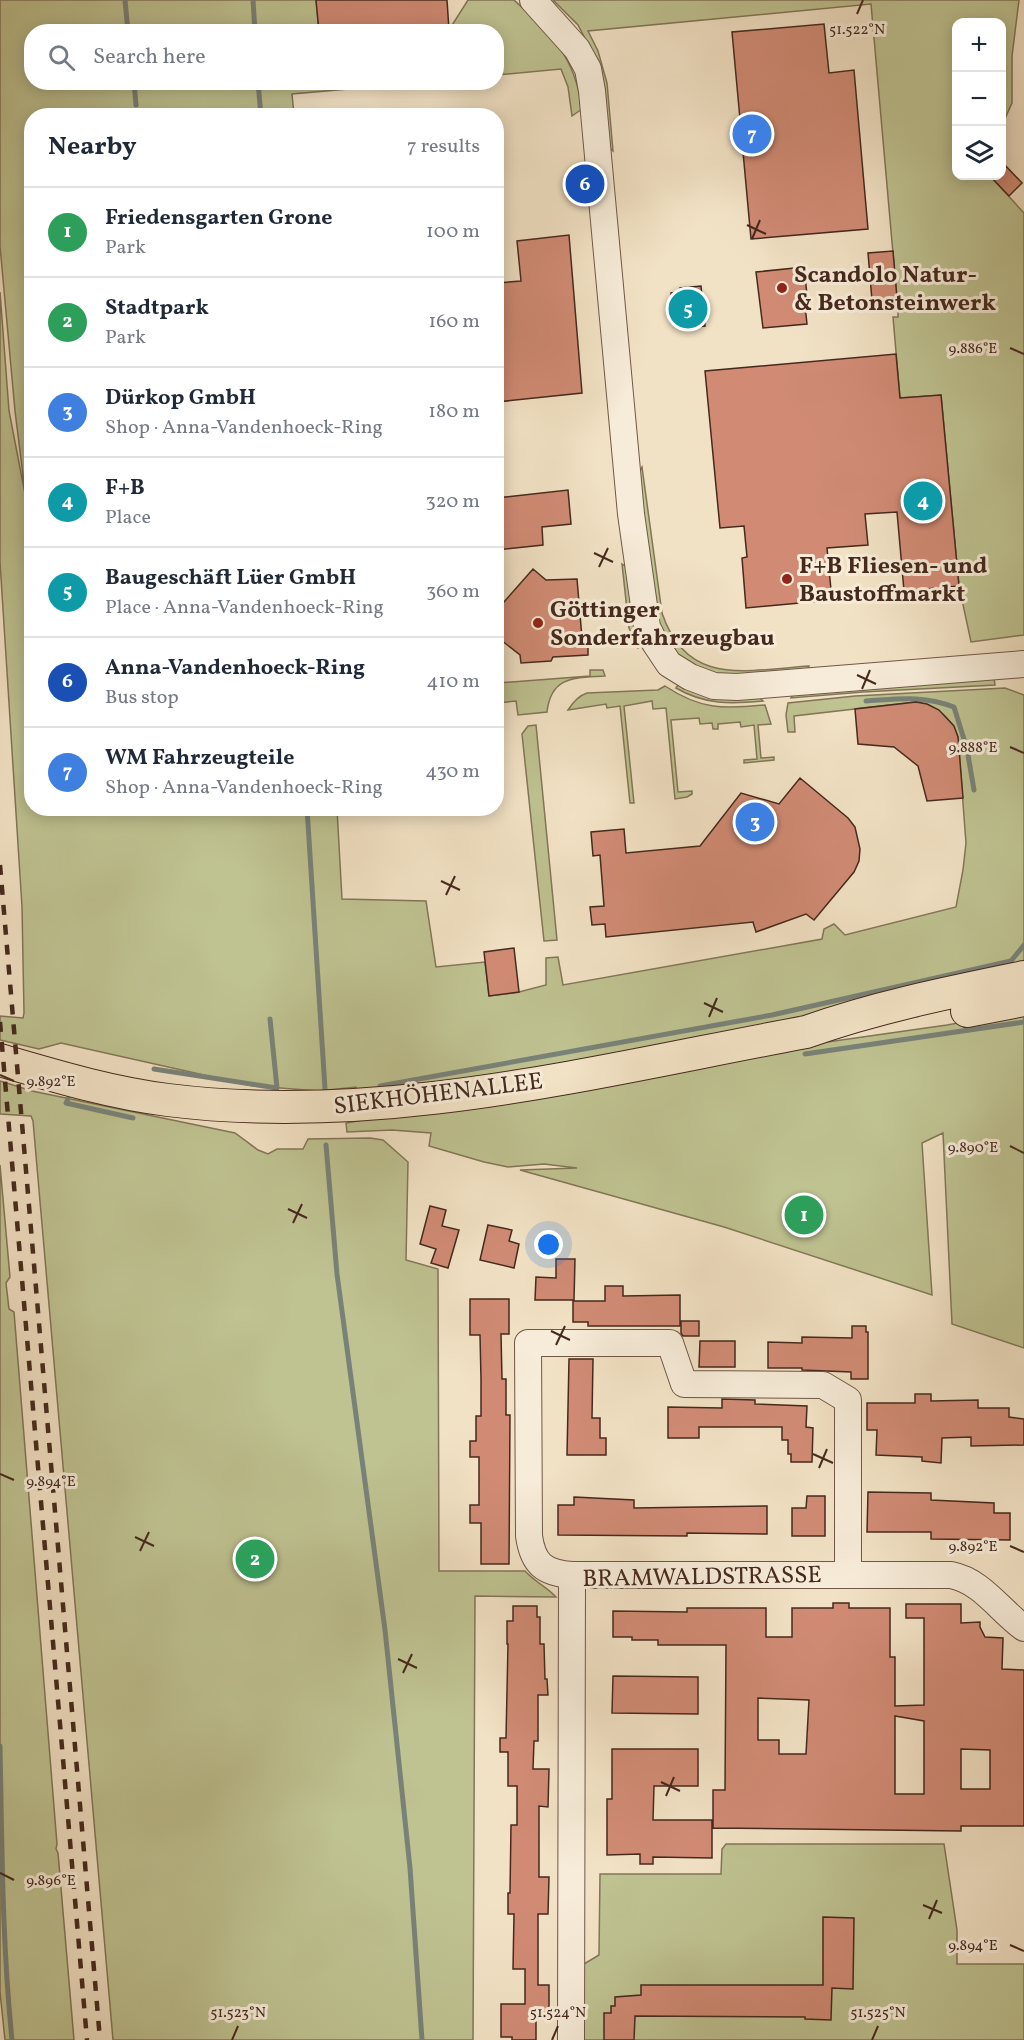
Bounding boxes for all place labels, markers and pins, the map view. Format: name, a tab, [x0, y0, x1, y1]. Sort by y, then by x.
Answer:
pin: 7	[732, 112, 771, 156]
pin: 6	[566, 162, 604, 207]
place label: Scandolo Natur- & Betonsteinwerk	[794, 259, 996, 321]
marker: Scandolo Natur- & Betonsteinwerk	[775, 281, 789, 295]
pin: 5	[668, 286, 708, 332]
pin: 4	[904, 478, 942, 524]
place label: F+B Fliesen- und Baustoffmarkt	[799, 550, 988, 612]
marker: F+B Fliesen- und Baustoffmarkt	[780, 572, 794, 586]
place label: Göttinger Sonderfahrzeugbau	[550, 594, 775, 656]
marker: Göttinger Sonderfahrzeugbau	[531, 616, 545, 630]
pin: 3	[736, 800, 774, 844]
pin: 1	[784, 1192, 824, 1238]
pin: 2	[236, 1536, 274, 1582]

